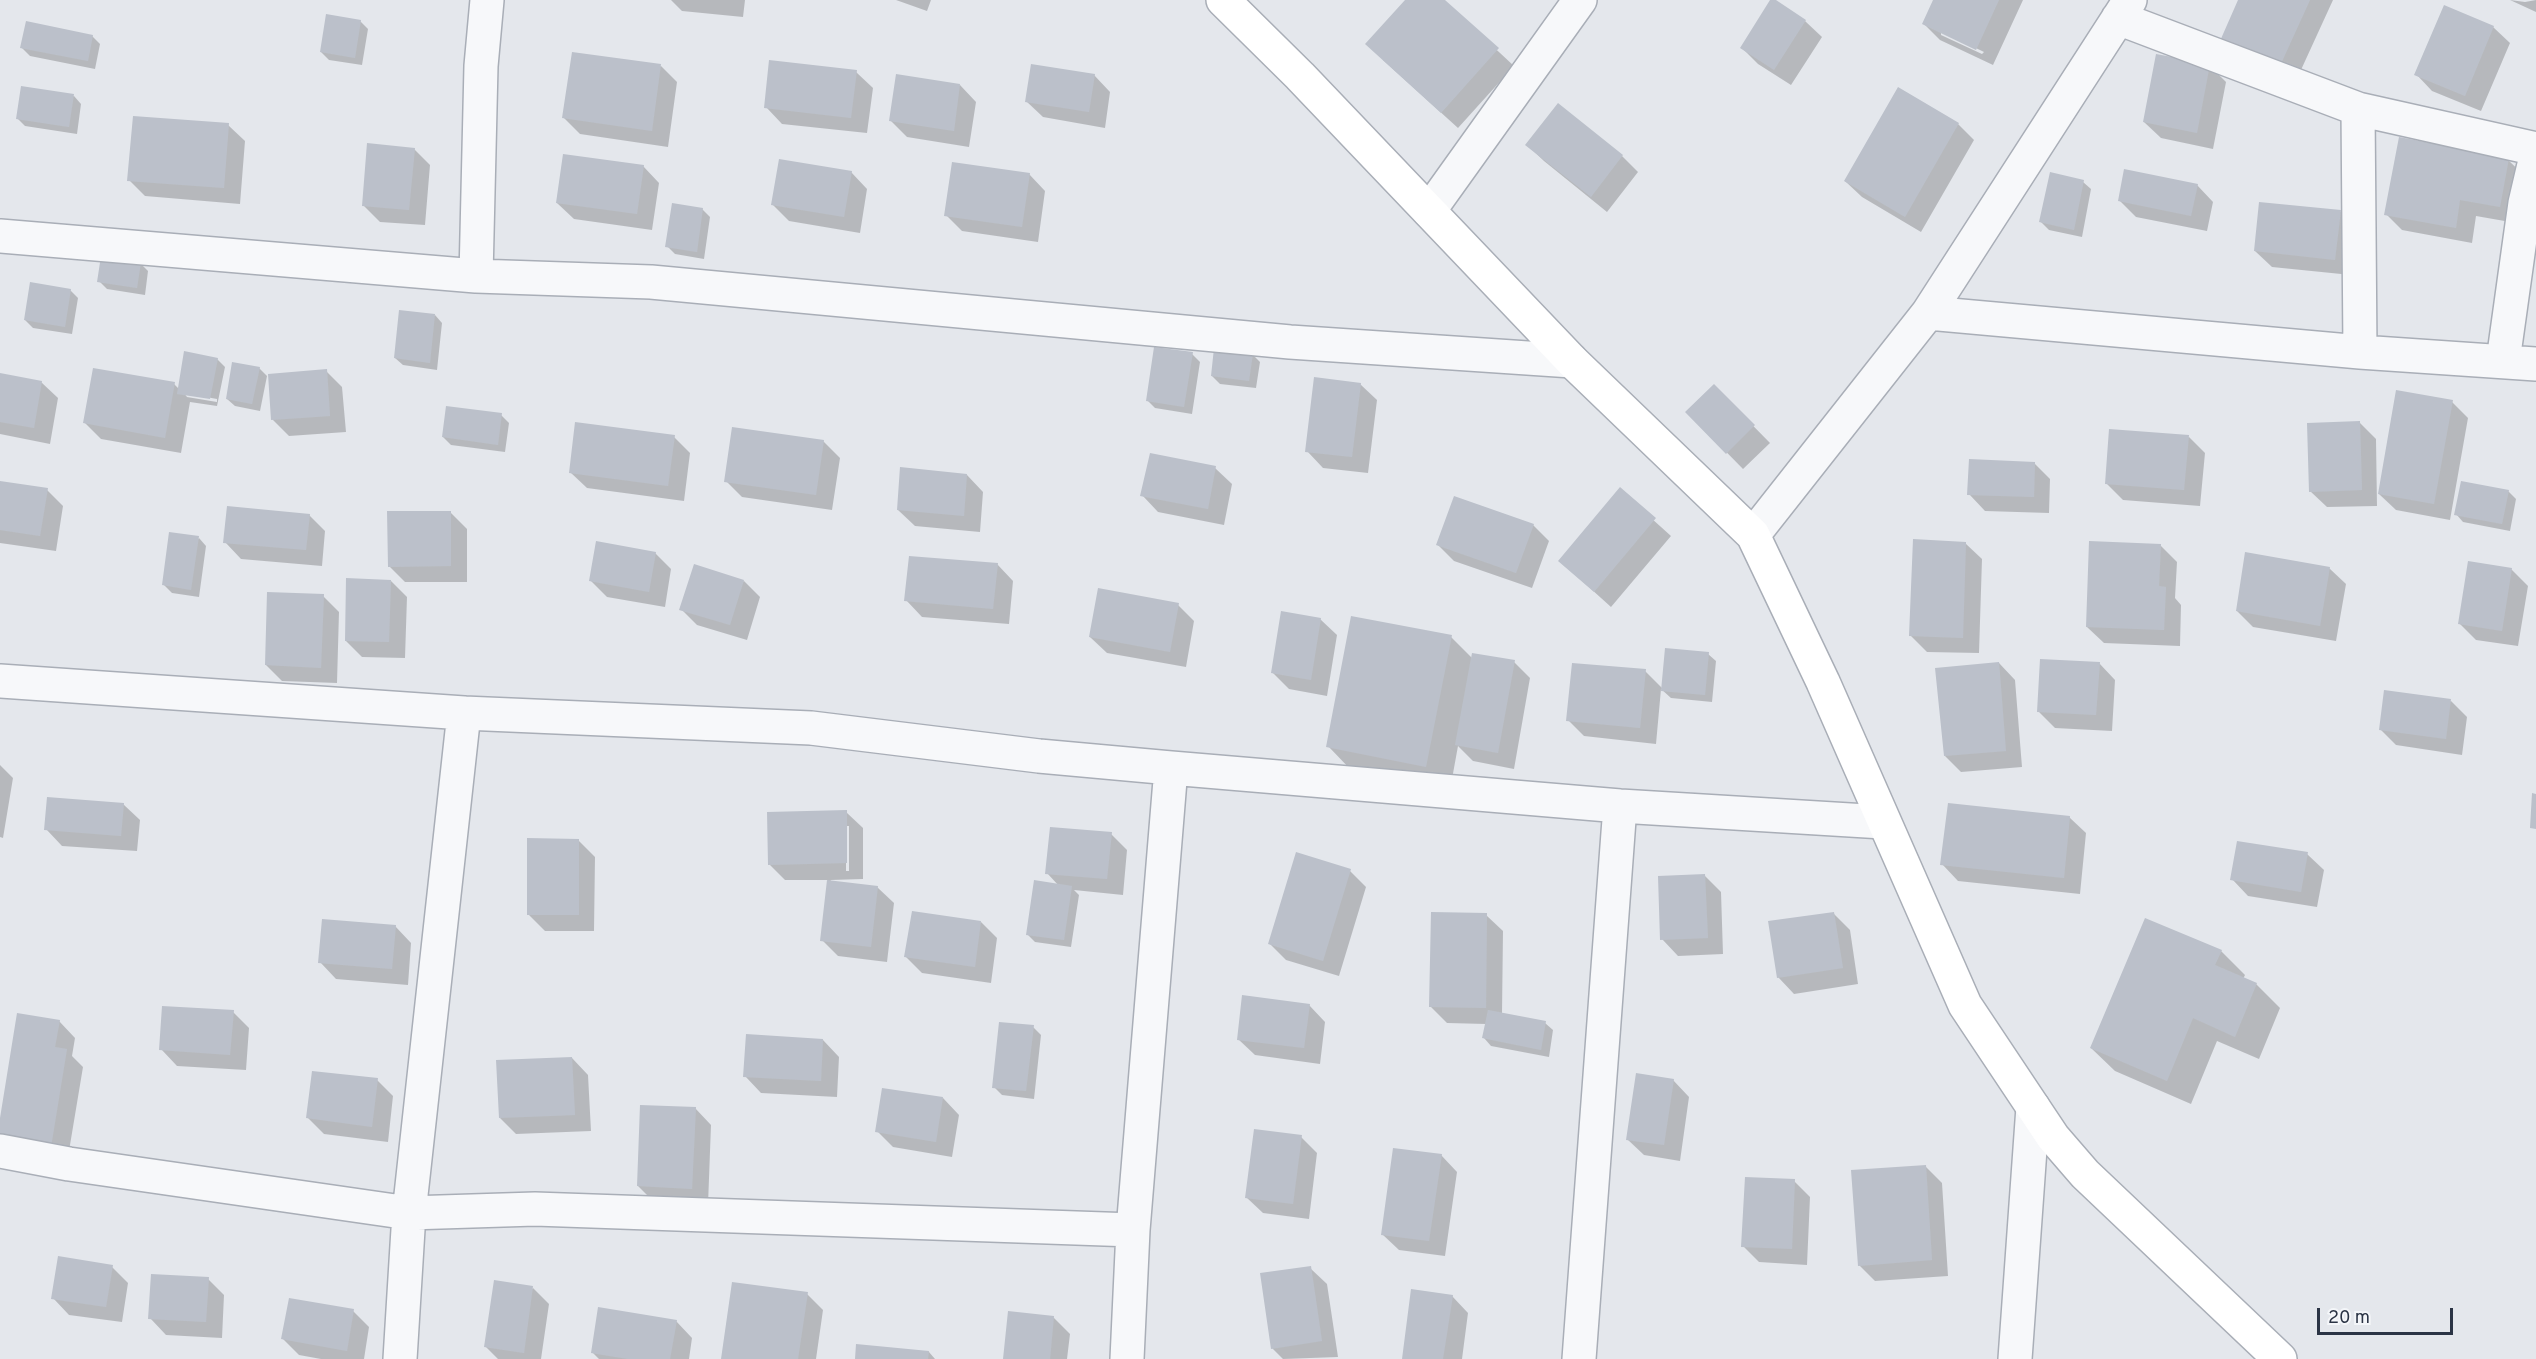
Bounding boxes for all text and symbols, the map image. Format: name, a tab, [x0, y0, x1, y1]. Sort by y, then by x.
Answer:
scale bar	[2320, 1296, 2456, 1334]
text: 20 m	[2328, 1307, 2370, 1330]

